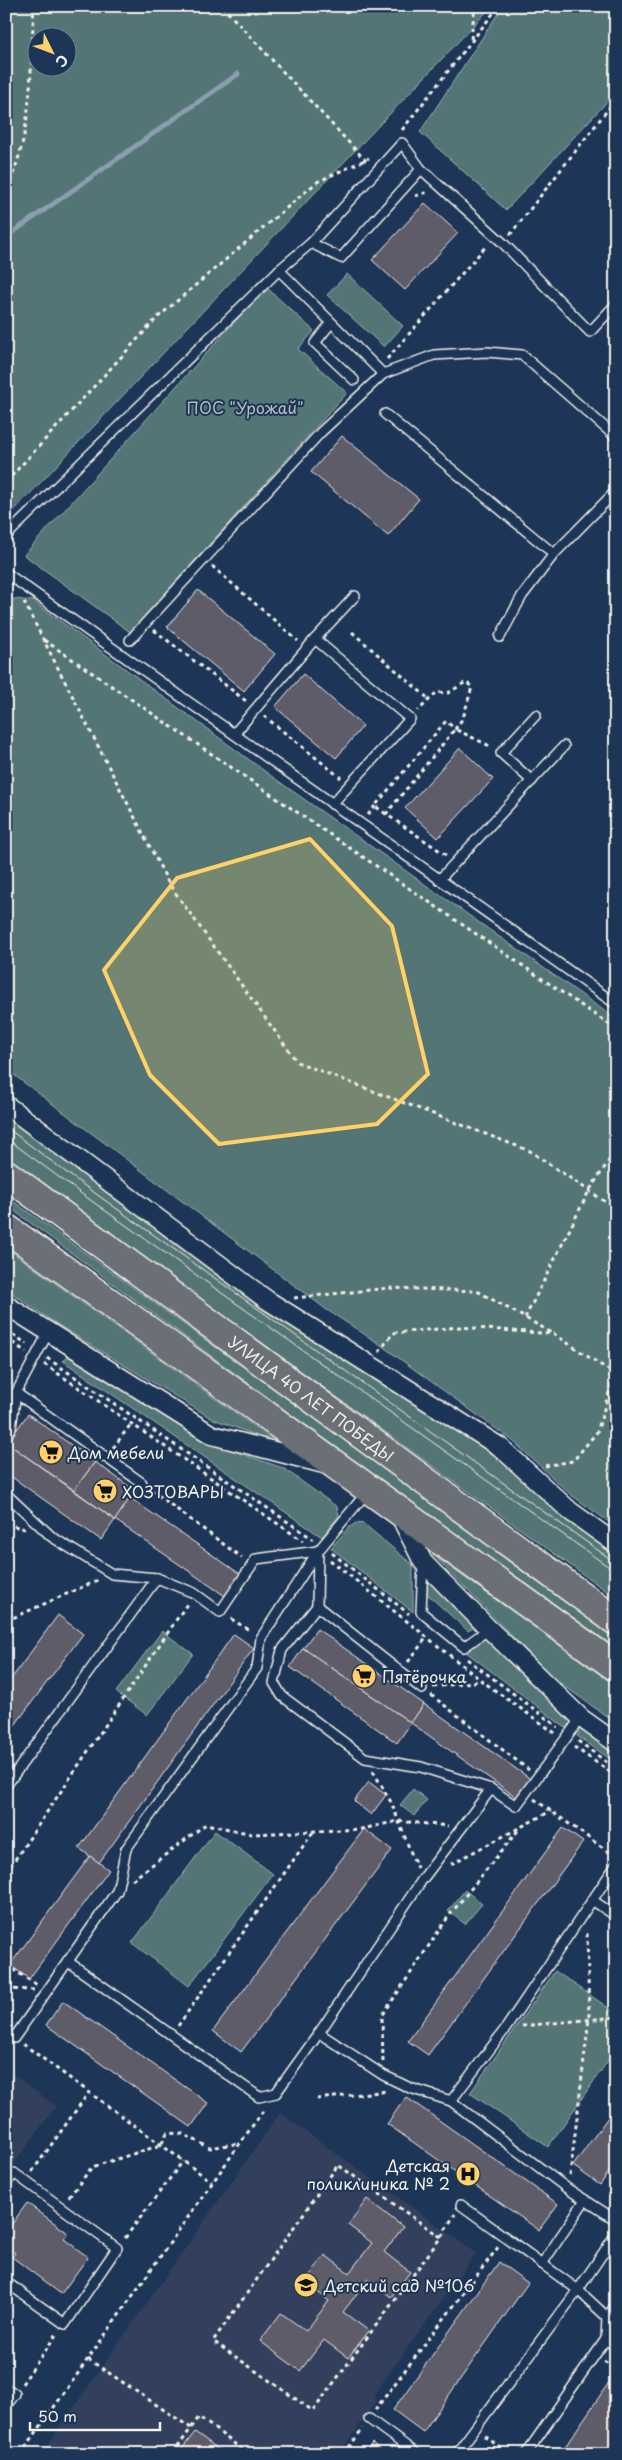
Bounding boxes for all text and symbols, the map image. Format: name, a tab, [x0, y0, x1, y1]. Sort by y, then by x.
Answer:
north arrow	[28, 28, 78, 78]
text: С	[51, 50, 73, 72]
park label: ПОС "Урожай"	[186, 395, 304, 419]
street label: УЛИЦА 40 ЛЕТ ПОБЕДЫ	[224, 1329, 400, 1467]
supermarket icon: Дом мебели	[38, 1439, 64, 1465]
place label: Дом мебели	[67, 1440, 164, 1464]
supermarket icon: ХОЗТОВАРЫ	[92, 1478, 118, 1504]
place label: ХОЗТОВАРЫ	[122, 1479, 224, 1503]
supermarket icon: Пятёрочка	[351, 1663, 377, 1689]
place label: Пятёрочка	[382, 1664, 467, 1688]
place label: Детская поликлиника № 2	[306, 2153, 450, 2195]
hospital icon: Детская поликлиника № 2	[455, 2161, 481, 2187]
school or university icon: Детский сад №106	[293, 2272, 319, 2298]
place label: Детский сад №106	[323, 2273, 475, 2297]
scale bar	[30, 2400, 160, 2432]
text: 50 m	[38, 2404, 77, 2427]

